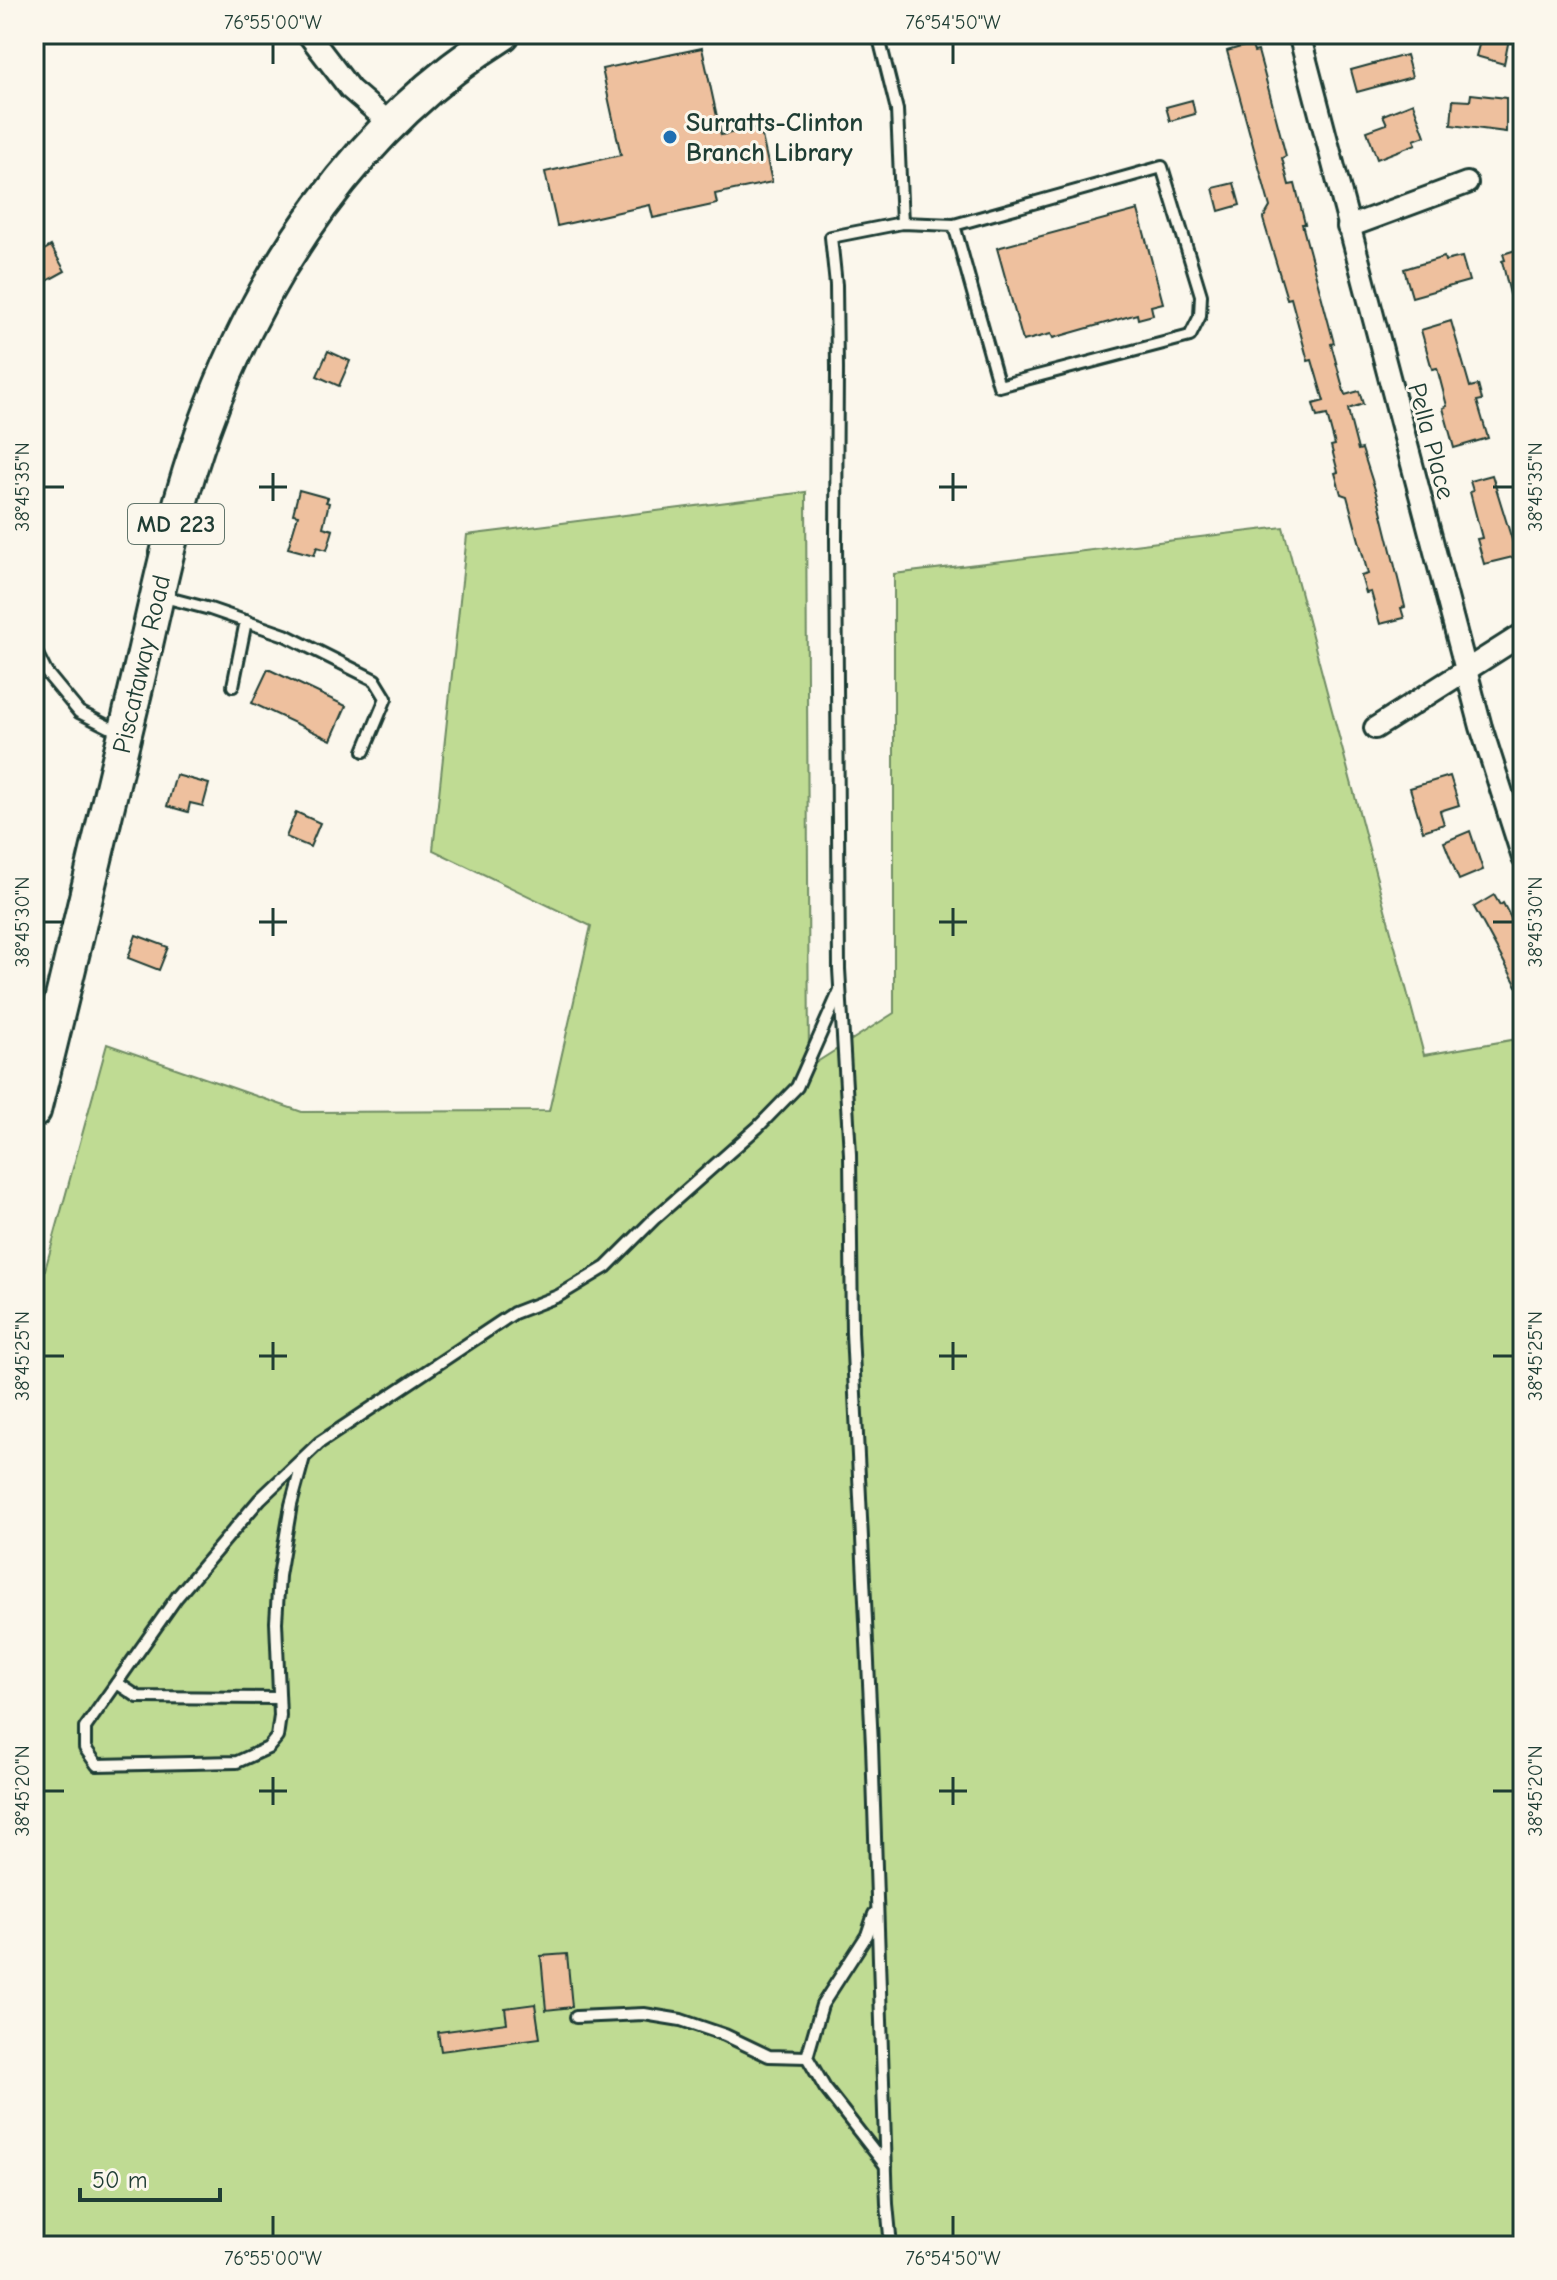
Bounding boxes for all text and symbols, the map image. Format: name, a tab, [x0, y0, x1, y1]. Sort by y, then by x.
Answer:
text: 76°55'00"W	[224, 11, 323, 34]
text: 76°54'50"W	[905, 11, 1001, 34]
place label: Surratts-Clinton Branch Library	[686, 108, 863, 168]
marker: Surratts-Clinton Branch Library	[661, 128, 679, 146]
street label: Pella Place	[1401, 380, 1461, 503]
text: 38°45'35"N	[11, 442, 34, 532]
text: 38°45'35"N	[1524, 442, 1547, 532]
road number: MD 223	[128, 504, 224, 544]
street label: Piscataway Road	[107, 572, 177, 756]
text: 38°45'30"N	[11, 877, 34, 967]
text: 38°45'30"N	[1524, 877, 1547, 967]
text: 38°45'25"N	[11, 1311, 34, 1401]
text: 38°45'25"N	[1524, 1311, 1547, 1401]
text: 38°45'20"N	[11, 1745, 34, 1837]
text: 38°45'20"N	[1524, 1745, 1547, 1837]
scale bar	[80, 2152, 220, 2202]
text: 50 m	[92, 2166, 148, 2194]
text: 76°55'00"W	[224, 2247, 323, 2270]
text: 76°54'50"W	[905, 2247, 1001, 2270]

